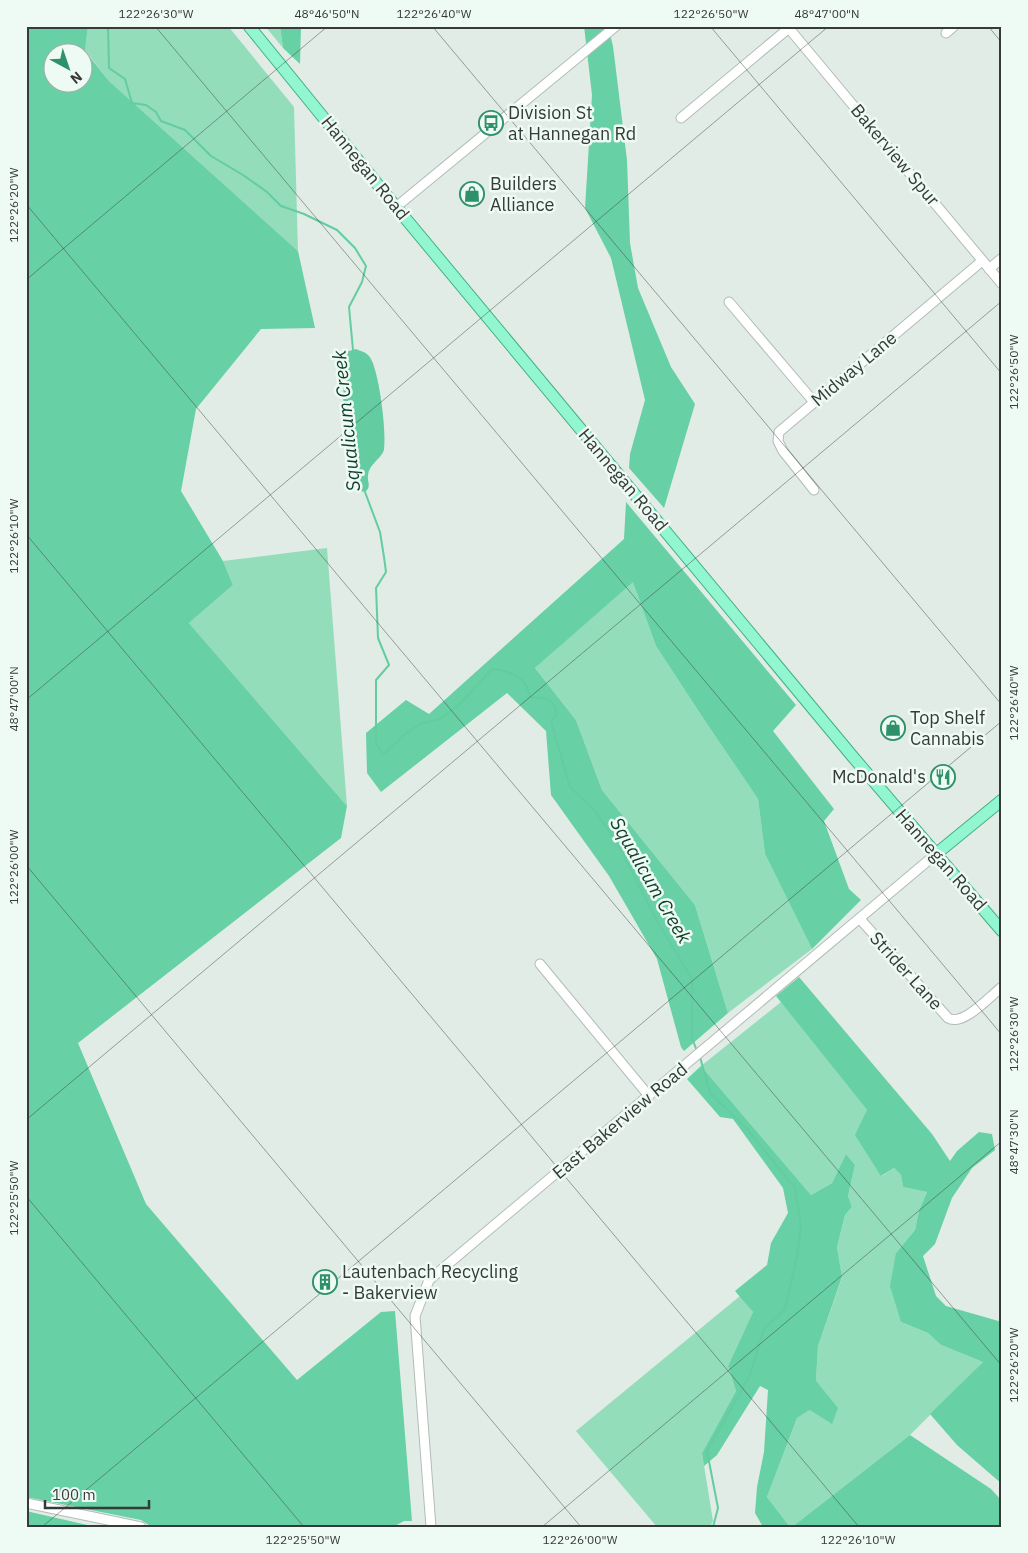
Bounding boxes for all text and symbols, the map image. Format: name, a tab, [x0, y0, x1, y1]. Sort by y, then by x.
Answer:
text: 122°26'30"W	[119, 6, 194, 21]
text: 48°46'50"N	[294, 6, 360, 21]
text: 122°26'40"W	[397, 6, 472, 21]
text: 122°26'50"W	[674, 6, 749, 21]
text: 48°47'00"N	[794, 6, 860, 21]
north arrow	[42, 42, 92, 92]
text: N	[67, 68, 86, 88]
street label: Bakerview Spur	[846, 99, 945, 211]
place label: Division St at Hannegan Rd	[508, 101, 636, 145]
bus stop icon: Division St at Hannegan Rd	[478, 110, 504, 136]
street label: Hannegan Road	[316, 111, 414, 225]
text: 122°26'20"W	[6, 167, 21, 242]
place label: Builders Alliance	[490, 172, 557, 216]
shop icon: Builders Alliance	[459, 181, 485, 207]
street label: Midway Lane	[806, 326, 901, 411]
text: 122°26'50"W	[1006, 334, 1021, 409]
water label: Squalicum Creek	[327, 348, 365, 493]
street label: Hannegan Road	[574, 423, 673, 536]
text: 122°26'10"W	[6, 498, 21, 573]
text: 122°26'40"W	[1006, 665, 1021, 740]
text: 48°47'00"N	[6, 666, 21, 732]
place label: Top Shelf Cannabis	[910, 706, 985, 750]
shop icon: Top Shelf Cannabis	[880, 715, 906, 741]
restaurant icon: McDonald's	[930, 764, 956, 790]
place label: McDonald's	[832, 765, 926, 788]
street label: Hannegan Road	[891, 804, 992, 915]
water label: Squalicum Creek	[605, 813, 697, 948]
text: 122°26'00"W	[6, 829, 21, 904]
street label: Strider Lane	[865, 927, 948, 1015]
text: 122°26'30"W	[1006, 996, 1021, 1071]
street label: East Bakerview Road	[548, 1057, 692, 1184]
text: 48°47'30"N	[1006, 1109, 1021, 1175]
text: 122°25'50"W	[6, 1160, 21, 1235]
place label: Lautenbach Recycling - Bakerview	[342, 1260, 519, 1304]
building icon: Lautenbach Recycling - Bakerview	[312, 1269, 338, 1295]
text: 122°26'20"W	[1006, 1327, 1021, 1402]
scale bar	[45, 1478, 149, 1510]
text: 100 m	[52, 1485, 96, 1504]
text: 122°25'50"W	[266, 1532, 341, 1547]
text: 122°26'00"W	[543, 1532, 618, 1547]
text: 122°26'10"W	[821, 1532, 896, 1547]

